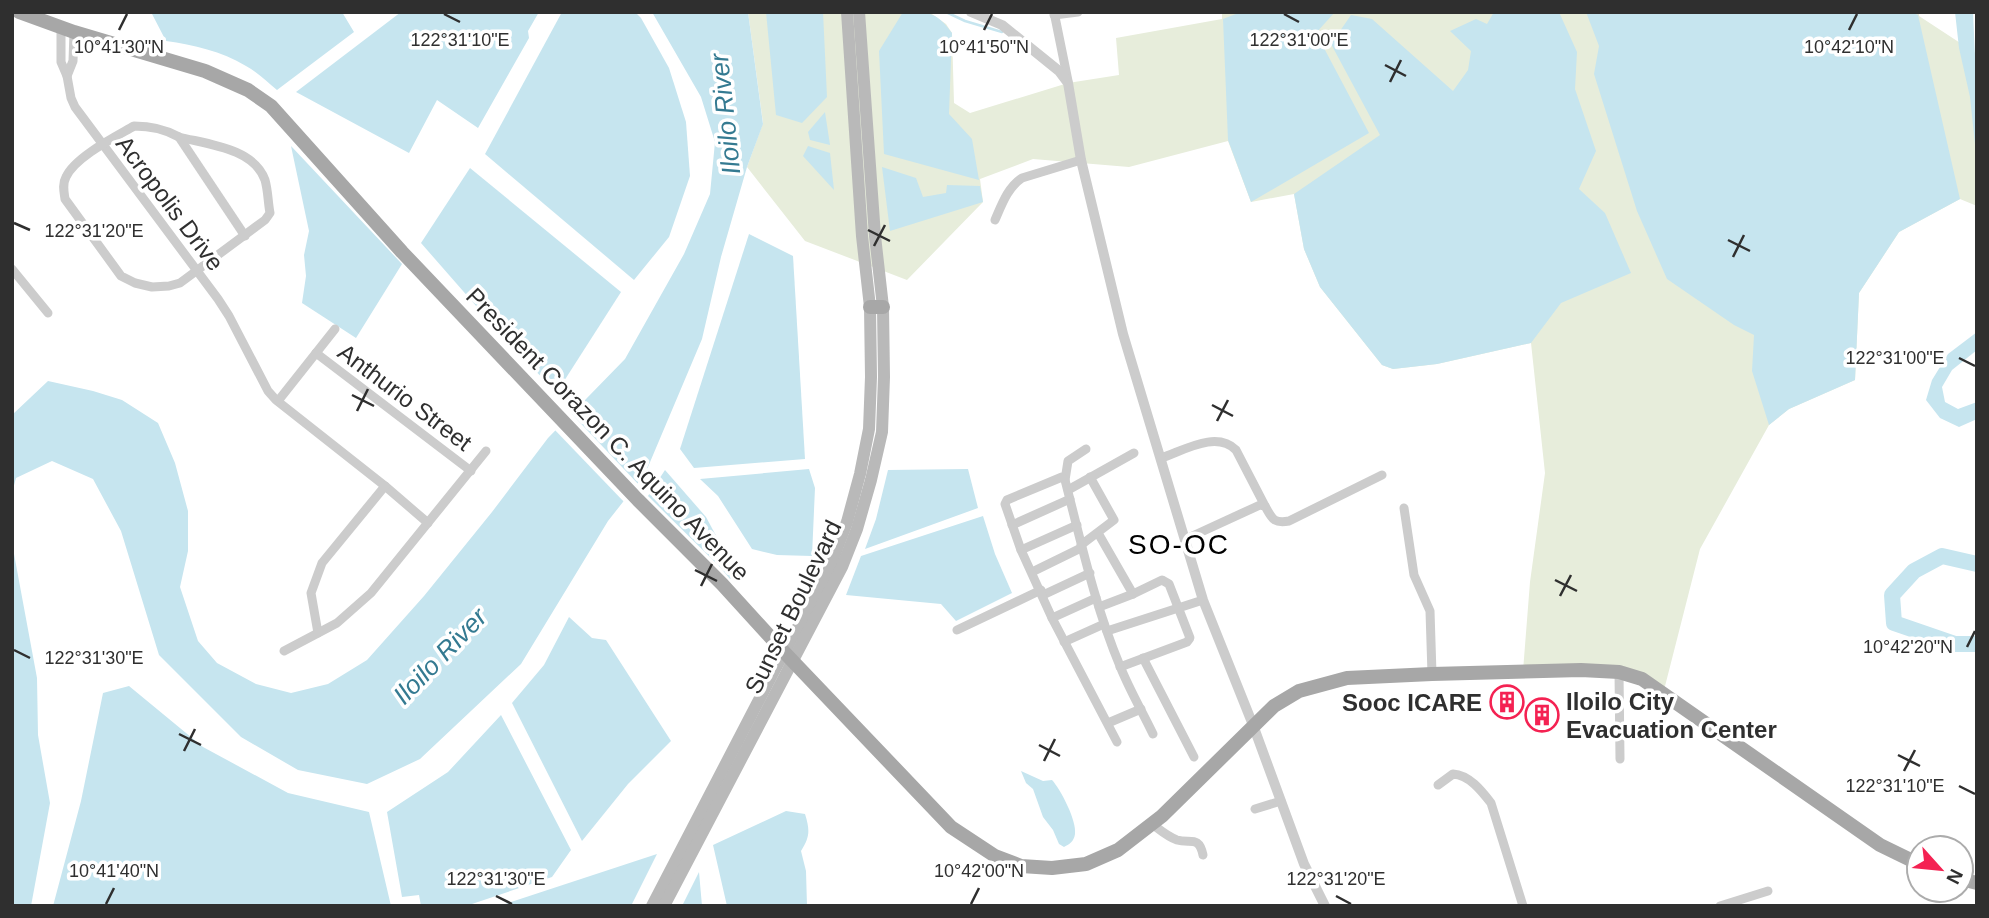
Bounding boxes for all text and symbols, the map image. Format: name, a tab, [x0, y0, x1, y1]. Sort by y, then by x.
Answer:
text: 122°31'10"E	[410, 30, 510, 50]
text: 122°31'00"E	[1249, 30, 1349, 50]
text: 10°41'30"N	[74, 37, 164, 57]
text: 10°41'50"N	[939, 37, 1029, 57]
text: 10°42'10"N	[1804, 37, 1894, 57]
water label: Iloilo River	[704, 51, 746, 176]
street label: Acropolis Drive	[111, 130, 229, 276]
text: 122°31'20"E	[44, 221, 144, 241]
street label: President Corazon C. Aquino Avenue	[461, 282, 755, 586]
street label: Anthurio Street	[333, 338, 477, 456]
text: 122°31'00"E	[1845, 348, 1945, 368]
street label: Sunset Boulevard	[739, 516, 847, 698]
district label: SO-OC	[1128, 529, 1230, 560]
water label: Iloilo River	[387, 601, 494, 710]
text: 10°42'20"N	[1863, 637, 1953, 657]
text: 122°31'30"E	[44, 648, 144, 668]
building icon: Sooc ICARE	[1488, 683, 1526, 721]
place label: Iloilo City Evacuation Center	[1566, 688, 1777, 743]
place label: Sooc ICARE	[1342, 689, 1482, 716]
building icon: Iloilo City Evacuation Center	[1523, 696, 1561, 734]
text: 122°31'10"E	[1845, 776, 1945, 796]
north arrow	[1905, 834, 1975, 904]
text: 10°41'40"N	[69, 861, 159, 881]
text: 10°42'00"N	[934, 861, 1024, 881]
text: N	[1942, 866, 1967, 887]
text: 122°31'30"E	[446, 869, 546, 889]
text: 122°31'20"E	[1286, 869, 1386, 889]

